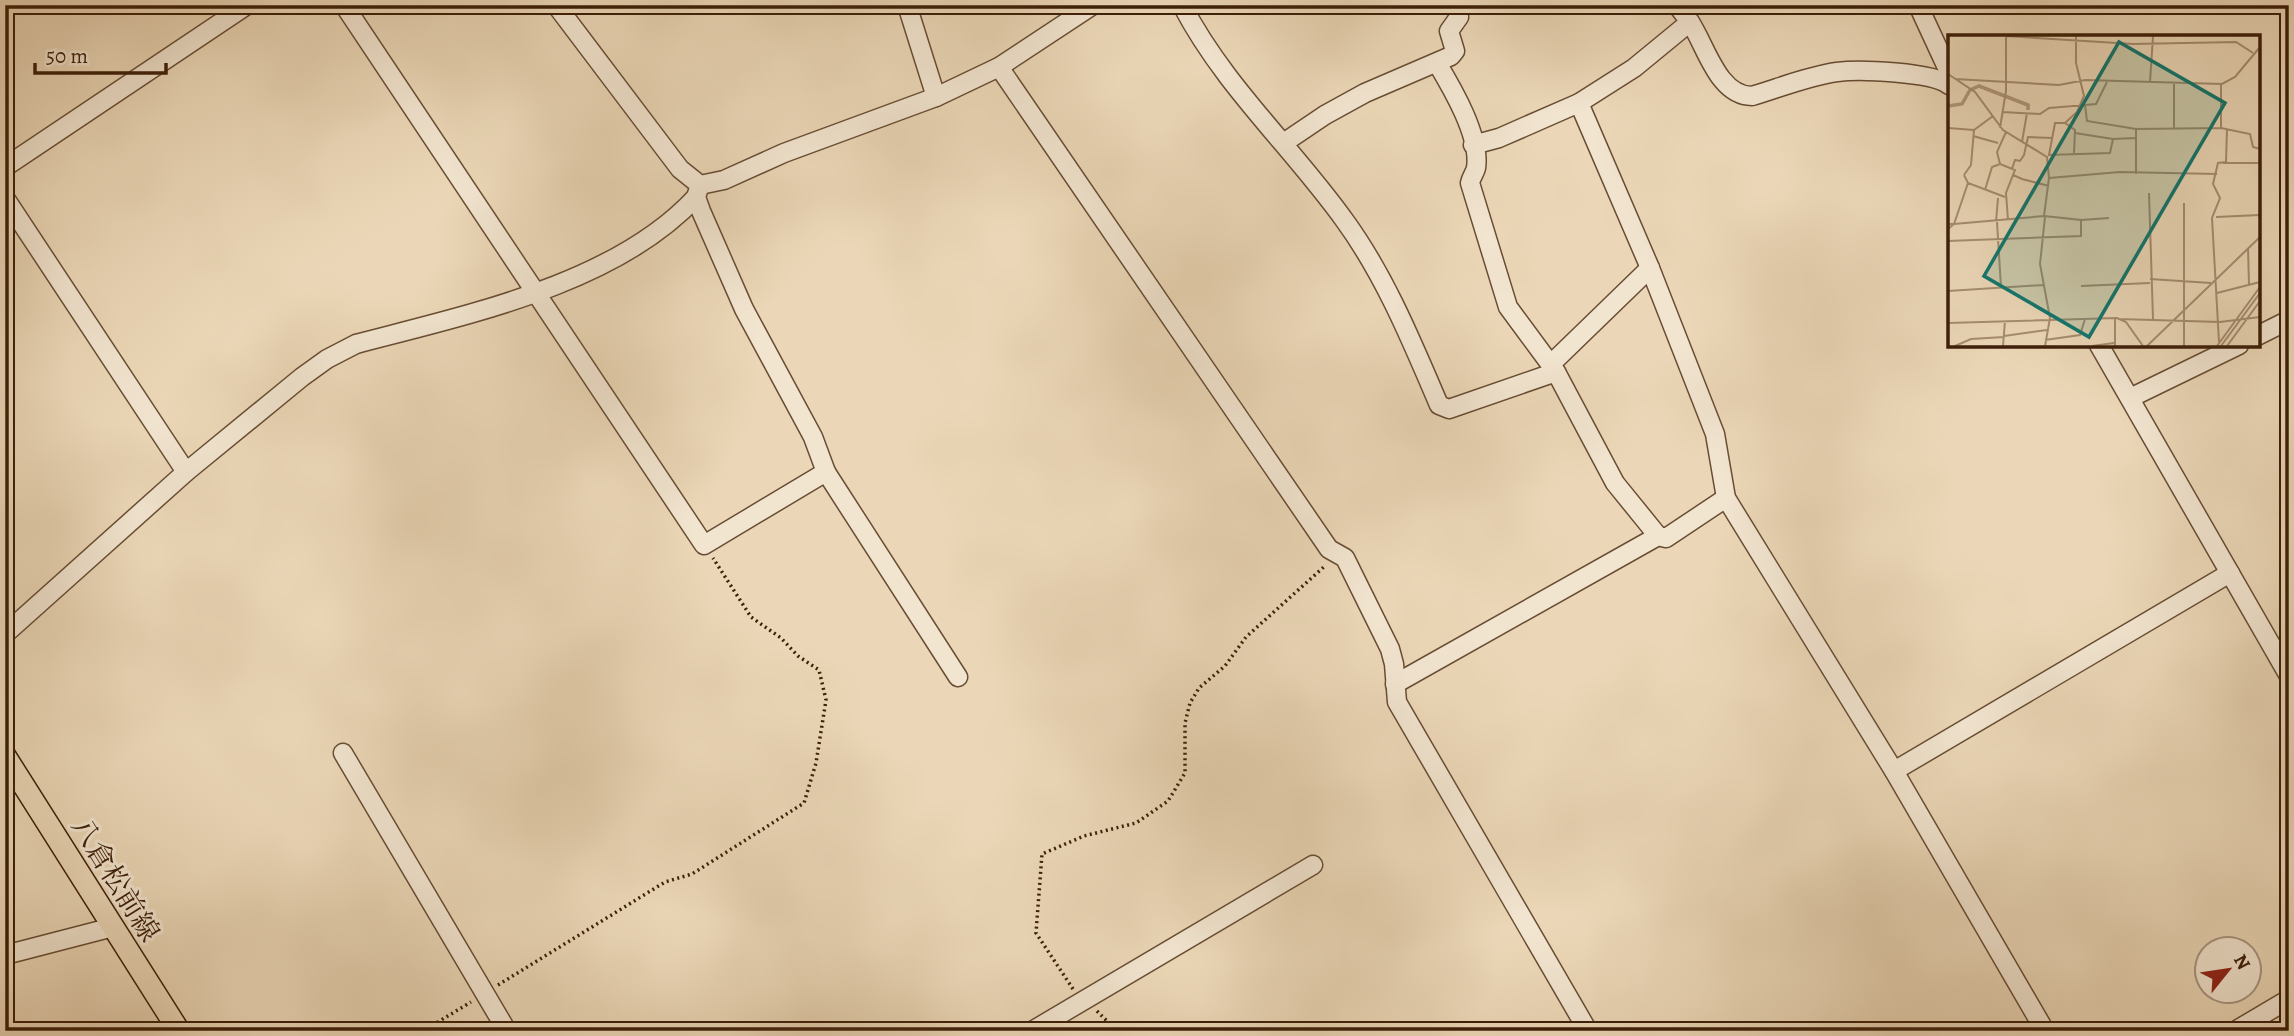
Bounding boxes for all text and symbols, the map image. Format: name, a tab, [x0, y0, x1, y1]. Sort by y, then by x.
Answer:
scale bar	[35, 32, 166, 76]
inset map	[1948, 35, 2259, 346]
text: 50 m	[46, 42, 88, 70]
street label: 八倉松前線	[62, 810, 168, 949]
north arrow	[2192, 934, 2262, 1004]
text: N	[2227, 950, 2257, 975]

